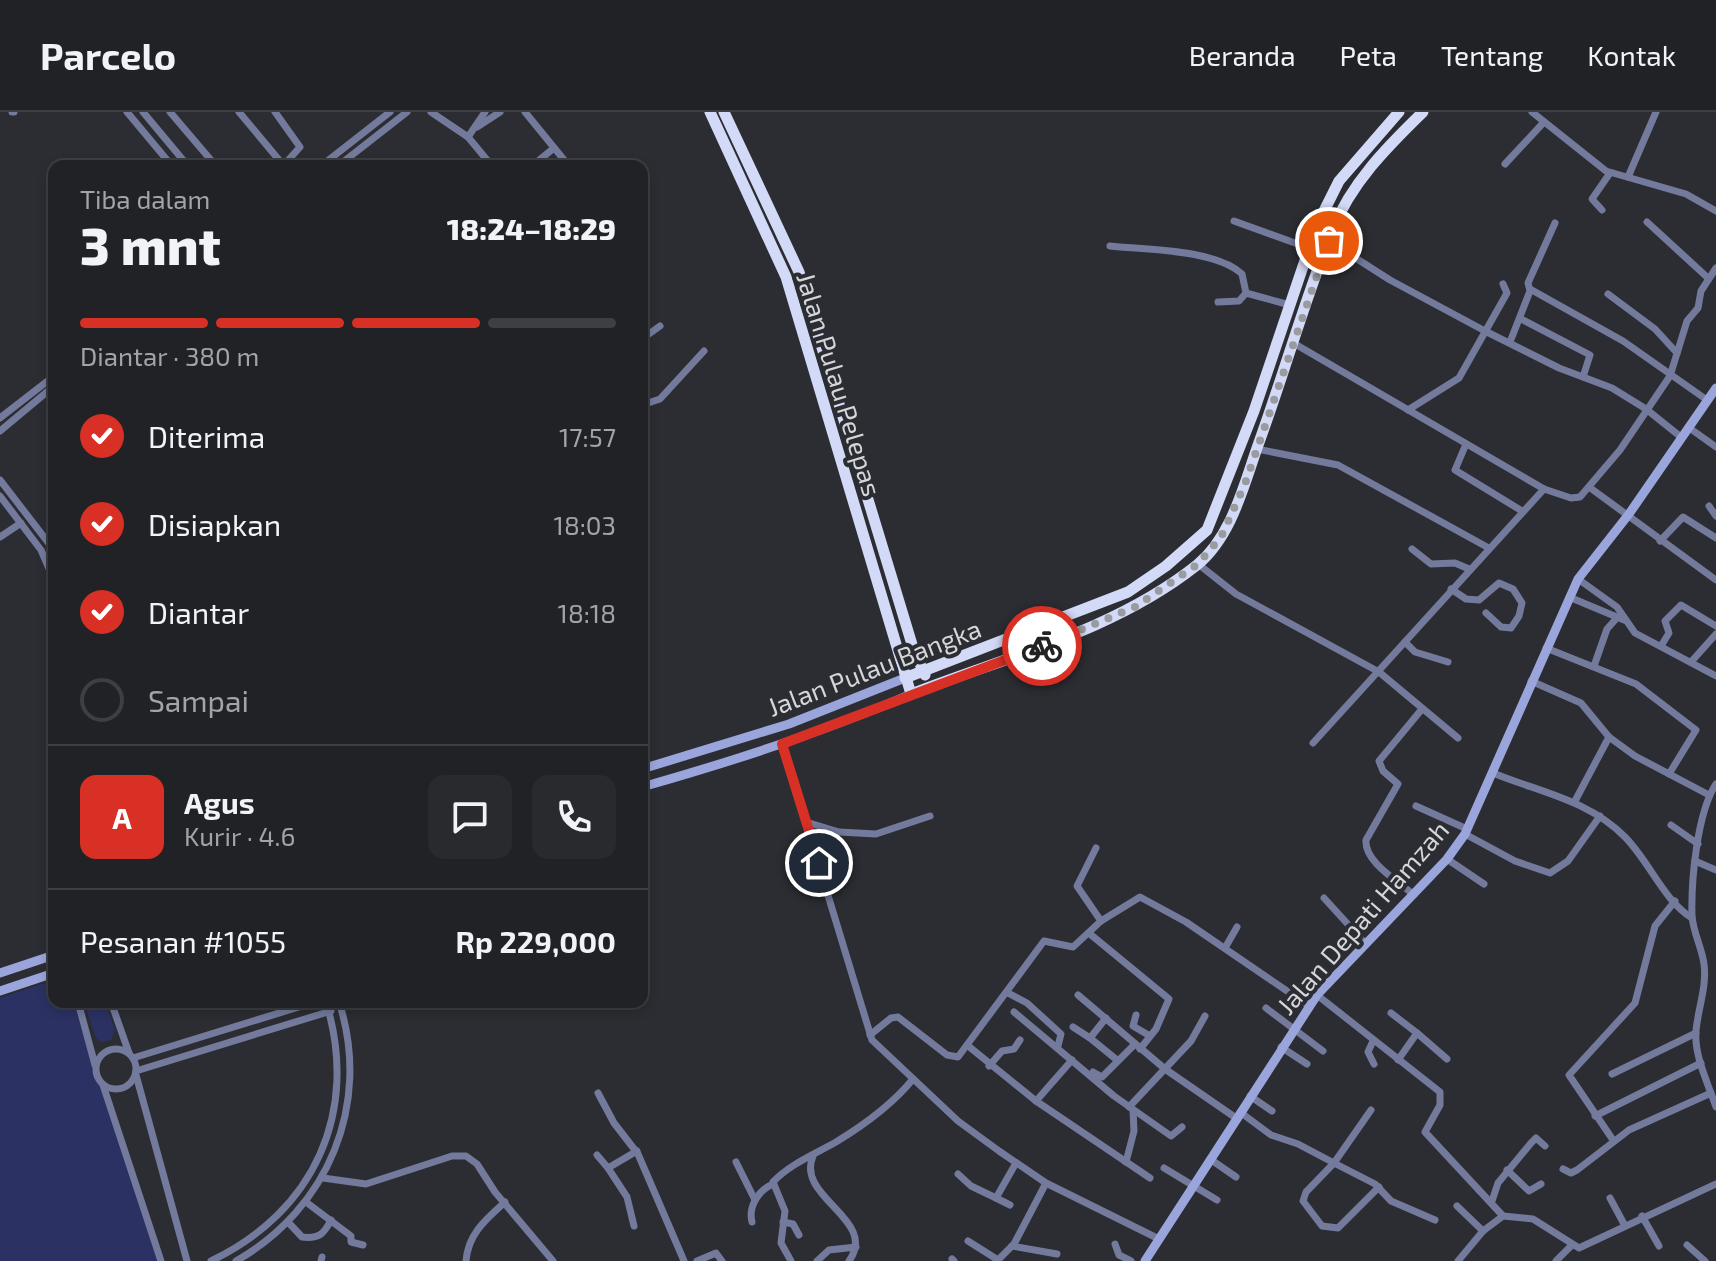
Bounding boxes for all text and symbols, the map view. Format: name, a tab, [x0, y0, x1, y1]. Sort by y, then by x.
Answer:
text: Parcelo	[40, 32, 176, 78]
text: Beranda	[1189, 38, 1296, 72]
text: Peta	[1340, 38, 1397, 72]
text: Tentang	[1441, 38, 1543, 72]
text: Kontak	[1587, 38, 1676, 72]
text: Tiba dalam	[80, 183, 210, 214]
pin	[1295, 207, 1363, 275]
text: 18:24–18:29	[447, 210, 616, 246]
text: 3 mnt	[80, 213, 221, 275]
icon: bag	[1307, 219, 1351, 263]
street label: Jalan Pulau Pelepas	[791, 268, 889, 500]
text: Diantar · 380 m	[80, 340, 259, 371]
icon: check	[80, 414, 124, 458]
text: Diterima	[148, 418, 265, 454]
text: 17:57	[559, 421, 616, 452]
icon: check	[80, 502, 124, 546]
text: Disiapkan	[148, 506, 281, 542]
text: 18:03	[554, 509, 616, 540]
icon: check	[80, 590, 124, 634]
text: Diantar	[148, 594, 249, 630]
text: 18:18	[558, 597, 616, 628]
courier	[1002, 606, 1082, 686]
street label: Jalan Pulau Bangka	[763, 612, 985, 722]
icon: bike	[1020, 624, 1064, 668]
text: Sampai	[148, 682, 249, 718]
button: chat	[428, 775, 512, 859]
button: phone	[532, 775, 616, 859]
text: Agus	[184, 784, 255, 820]
text: A	[112, 799, 132, 835]
street label: Jalan Depati Hamzah	[1270, 814, 1454, 1020]
text: Kurir · 4.6	[184, 820, 295, 851]
pin	[785, 829, 853, 897]
icon: home	[797, 841, 841, 885]
text: Pesanan #1055	[80, 923, 286, 959]
text: Rp 229,000	[456, 923, 616, 959]

